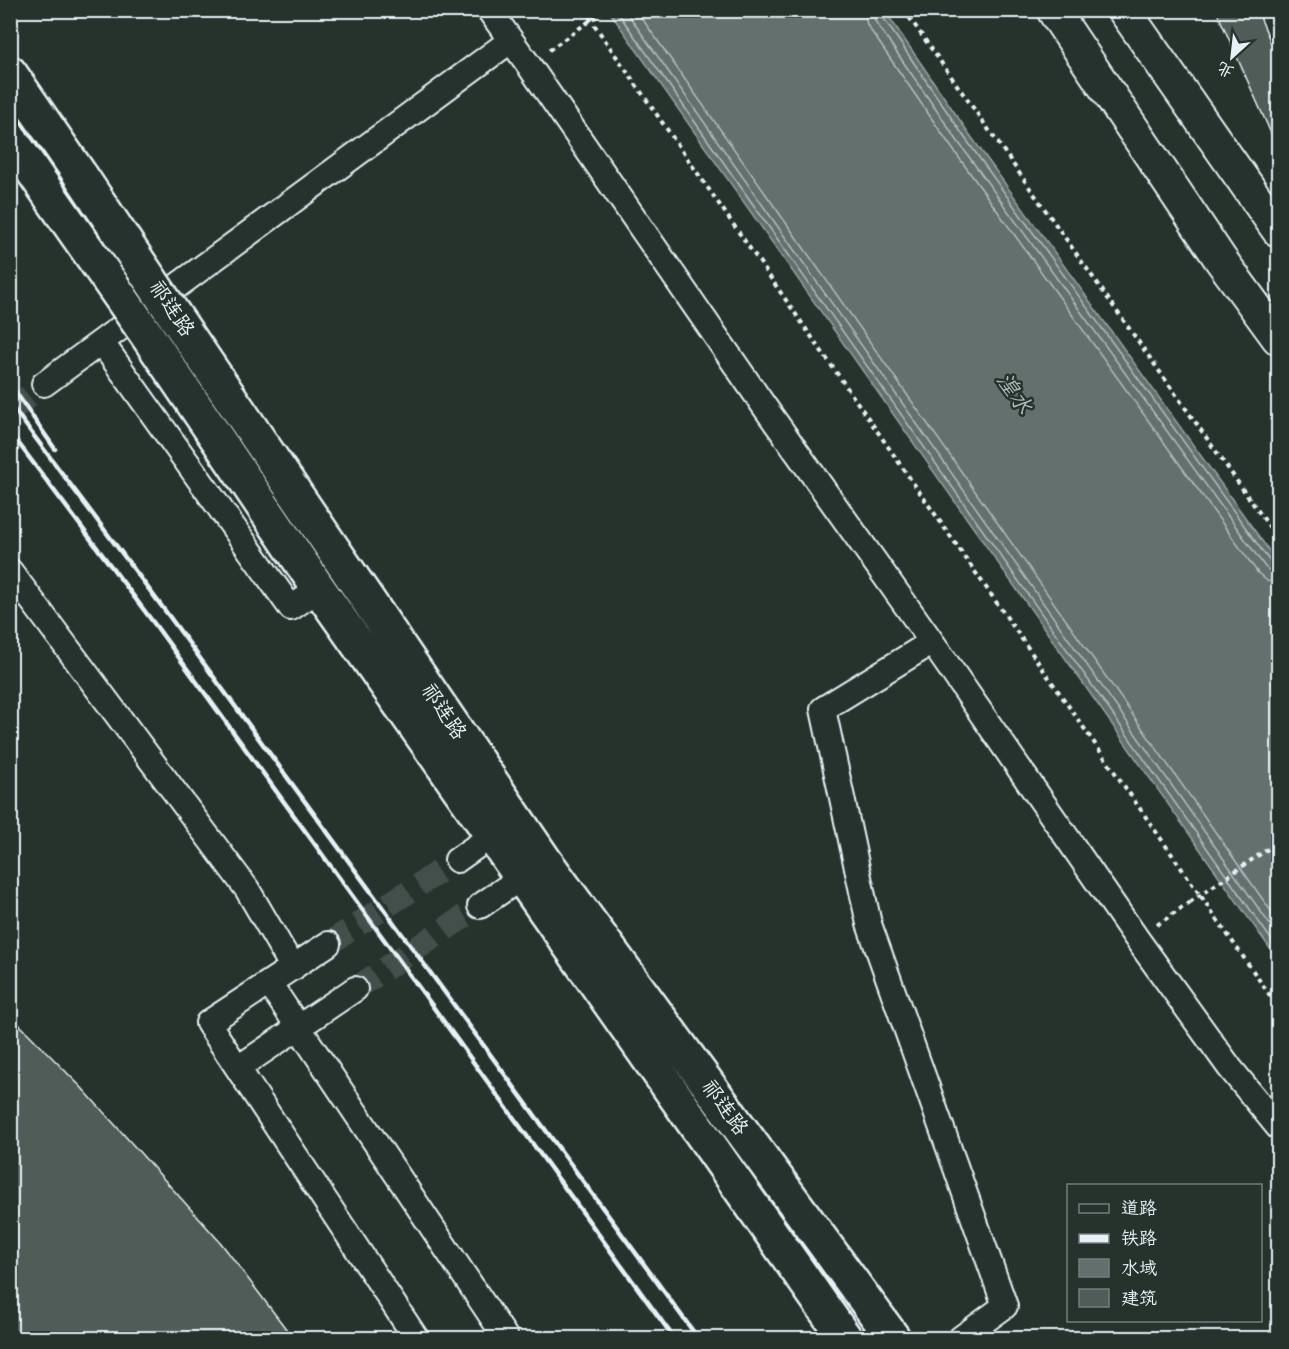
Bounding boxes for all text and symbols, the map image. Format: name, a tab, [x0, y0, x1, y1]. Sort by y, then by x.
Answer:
north arrow	[1202, 27, 1262, 87]
text: 北	[1213, 54, 1239, 84]
street label: 祁连路	[140, 274, 202, 344]
water label: 湟水	[986, 366, 1041, 423]
street label: 祁连路	[412, 677, 474, 747]
street label: 祁连路	[692, 1073, 756, 1143]
legend	[1067, 1184, 1262, 1322]
text: 道路	[1121, 1195, 1157, 1224]
text: 铁路	[1121, 1225, 1157, 1254]
text: 水域	[1121, 1255, 1157, 1284]
text: 建筑	[1121, 1285, 1157, 1314]

